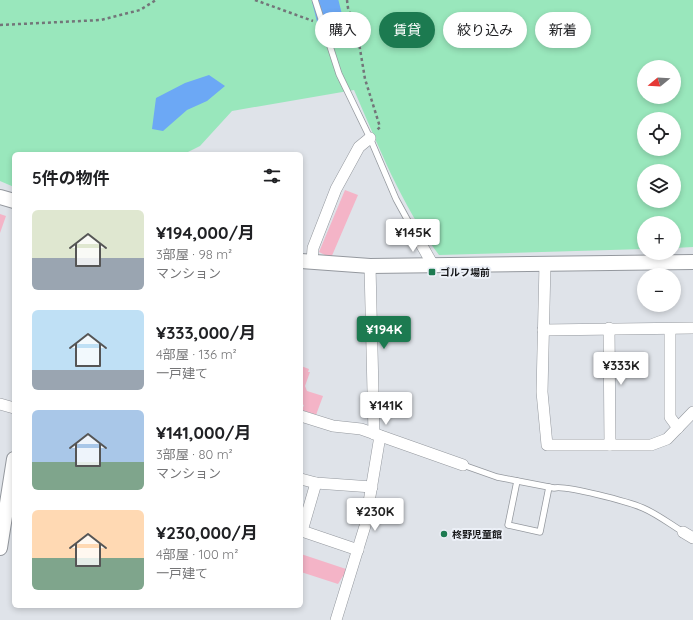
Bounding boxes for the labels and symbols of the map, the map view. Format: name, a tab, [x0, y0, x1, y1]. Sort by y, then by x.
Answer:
north arrow	[637, 60, 681, 104]
pin: ¥145K	[385, 219, 441, 253]
place label: ゴルフ場前	[440, 266, 490, 279]
marker: ゴルフ場前	[427, 267, 437, 277]
pin: ¥194K	[356, 316, 412, 350]
pin: ¥333K	[593, 352, 649, 386]
pin: ¥141K	[358, 392, 414, 426]
pin: ¥230K	[347, 498, 403, 532]
place label: 柊野児童館	[452, 528, 502, 541]
marker: 柊野児童館	[439, 529, 449, 539]

